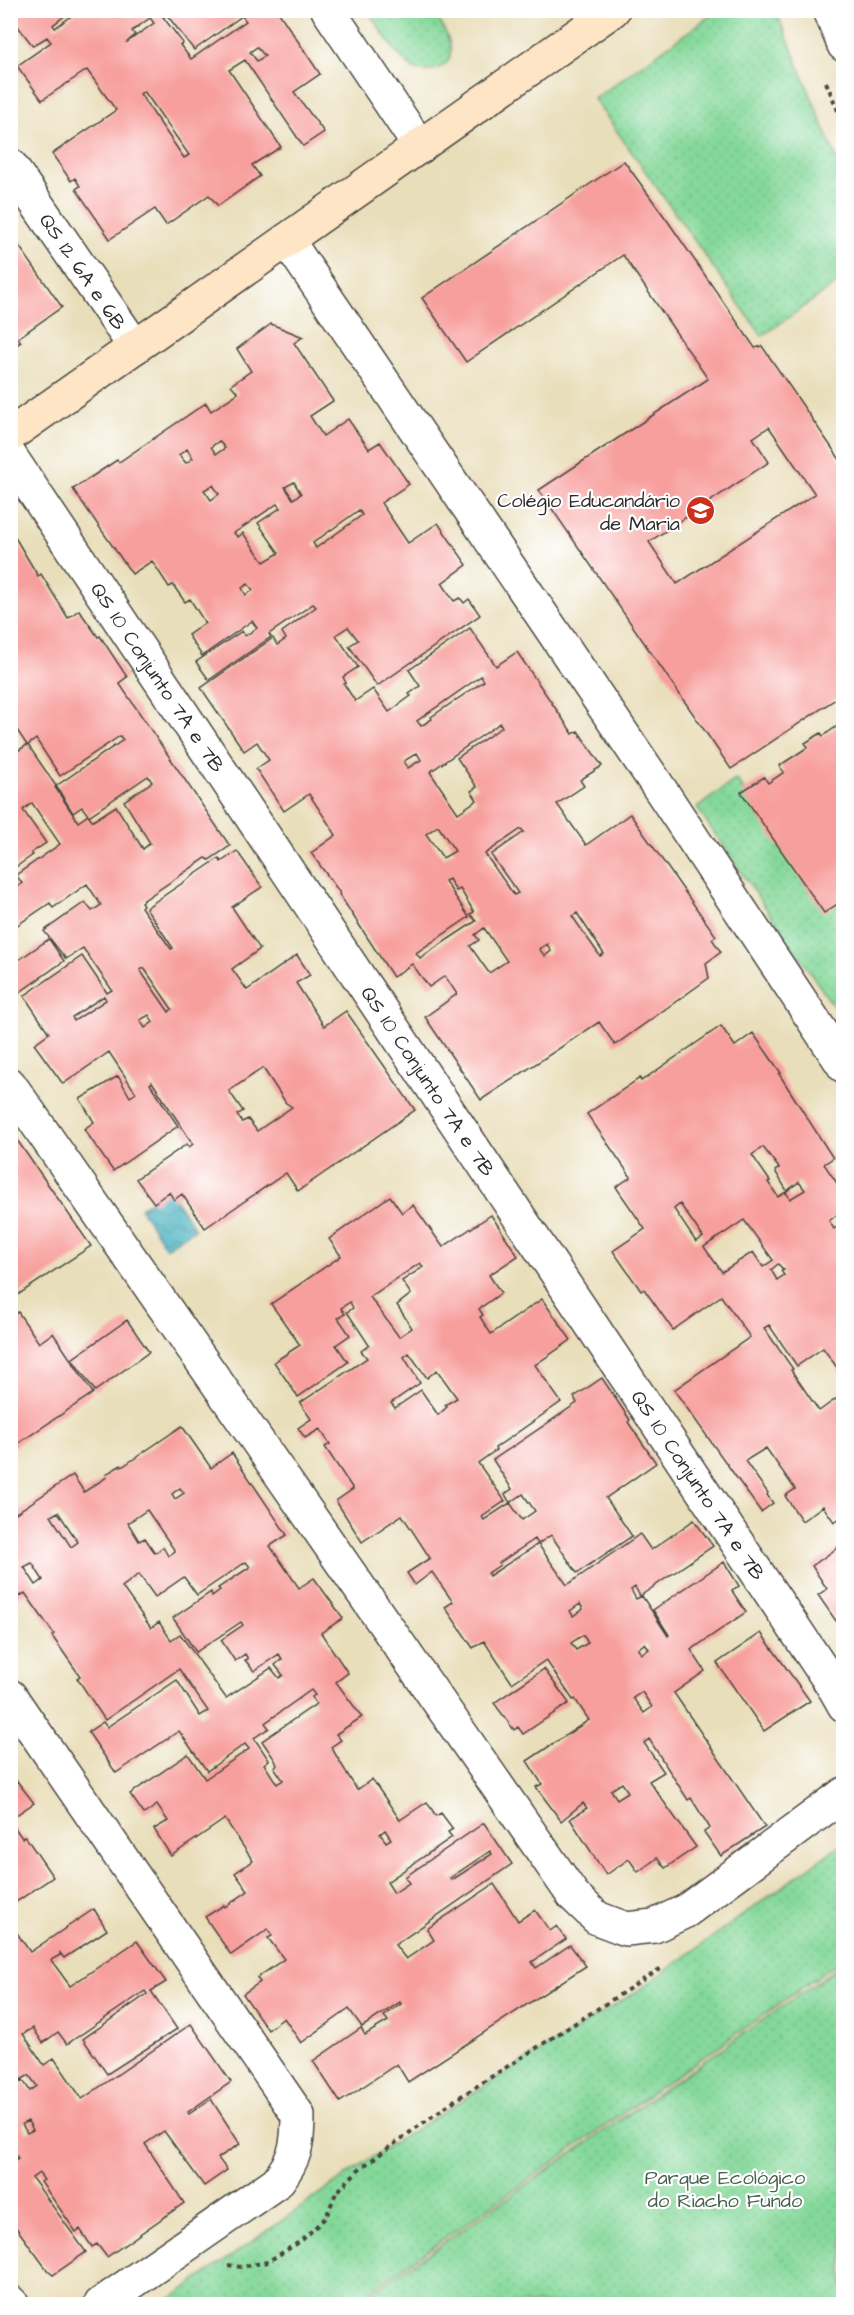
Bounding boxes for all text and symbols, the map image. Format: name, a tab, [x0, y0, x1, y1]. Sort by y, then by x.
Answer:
street label: QS 12 6A e 6B	[32, 208, 132, 336]
place label: Colégio Educandário de Maria	[497, 487, 680, 538]
school or university icon: Colégio Educandário de Maria	[685, 495, 717, 527]
street label: QS 10 Conjunto 7A e 7B	[83, 577, 231, 778]
street label: QS 10 Conjunto 7A e 7B	[354, 981, 501, 1182]
street label: QS 10 Conjunto 7A e 7B	[624, 1385, 771, 1586]
park label: Parque Ecológico do Riacho Fundo	[645, 2164, 805, 2215]

